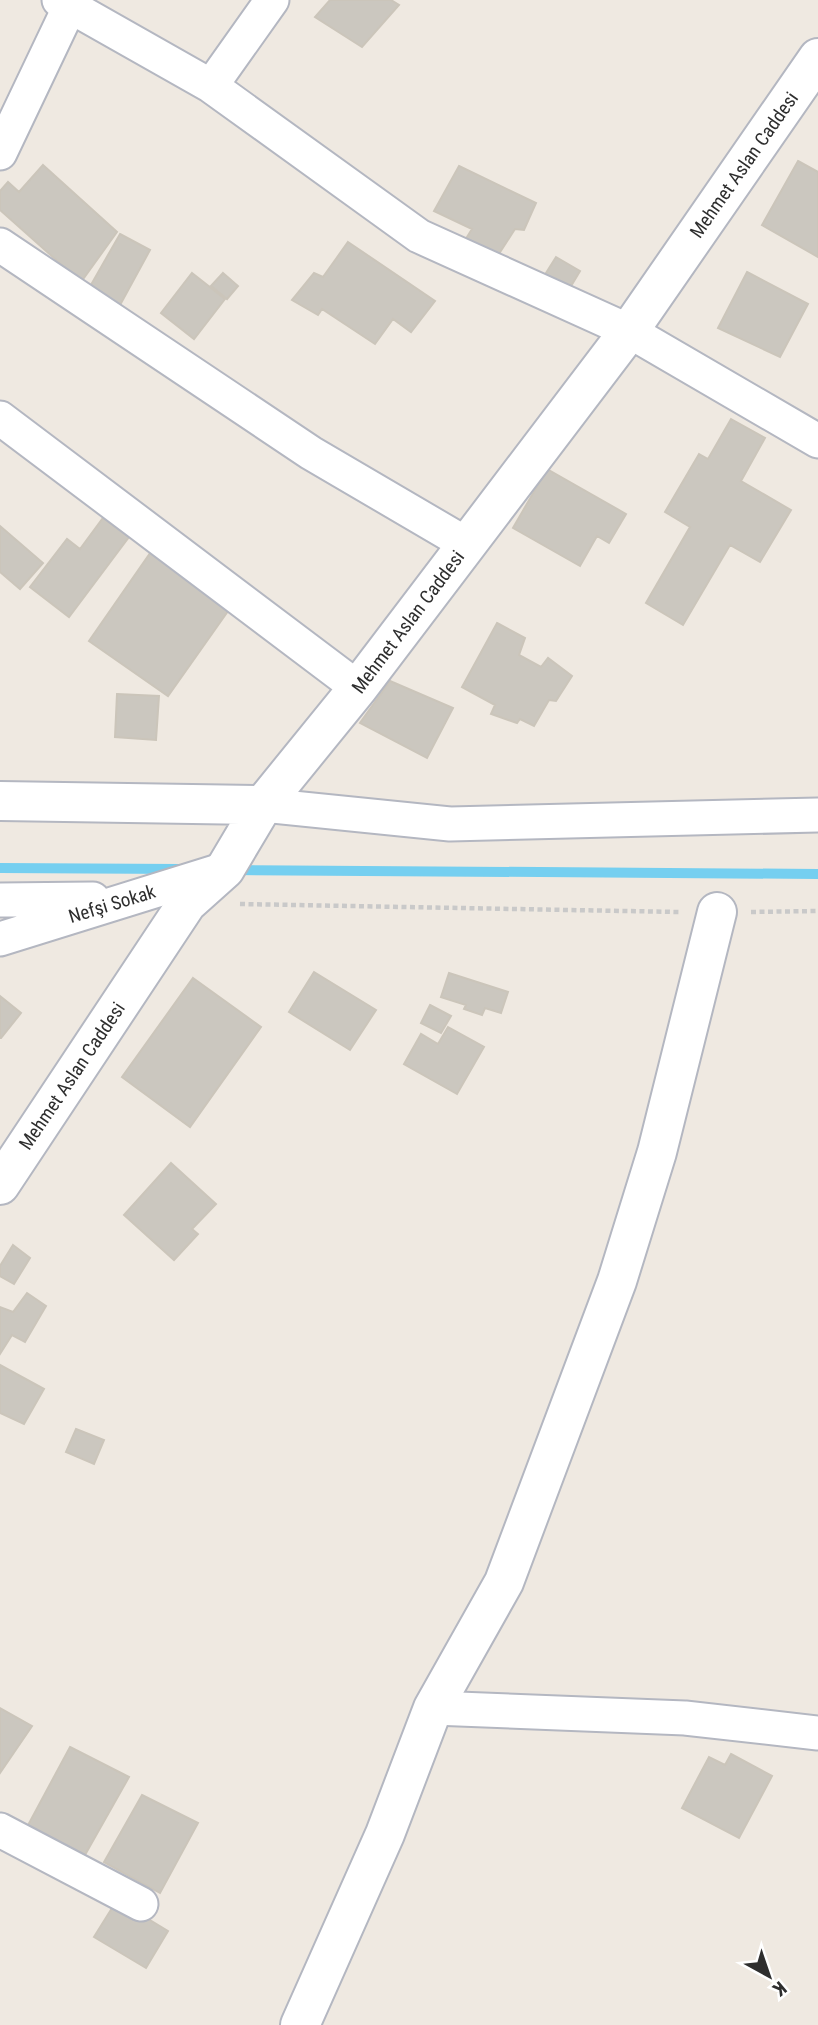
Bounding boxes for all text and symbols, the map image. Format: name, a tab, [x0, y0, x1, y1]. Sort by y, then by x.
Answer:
street label: Mehmet Aslan Caddesi	[685, 88, 803, 242]
street label: Mehmet Aslan Caddesi	[347, 546, 469, 698]
street label: Nefşi Sokak	[66, 880, 159, 928]
street label: Mehmet Aslan Caddesi	[14, 998, 130, 1154]
north arrow	[734, 1941, 804, 2011]
text: K	[768, 1976, 791, 2001]

